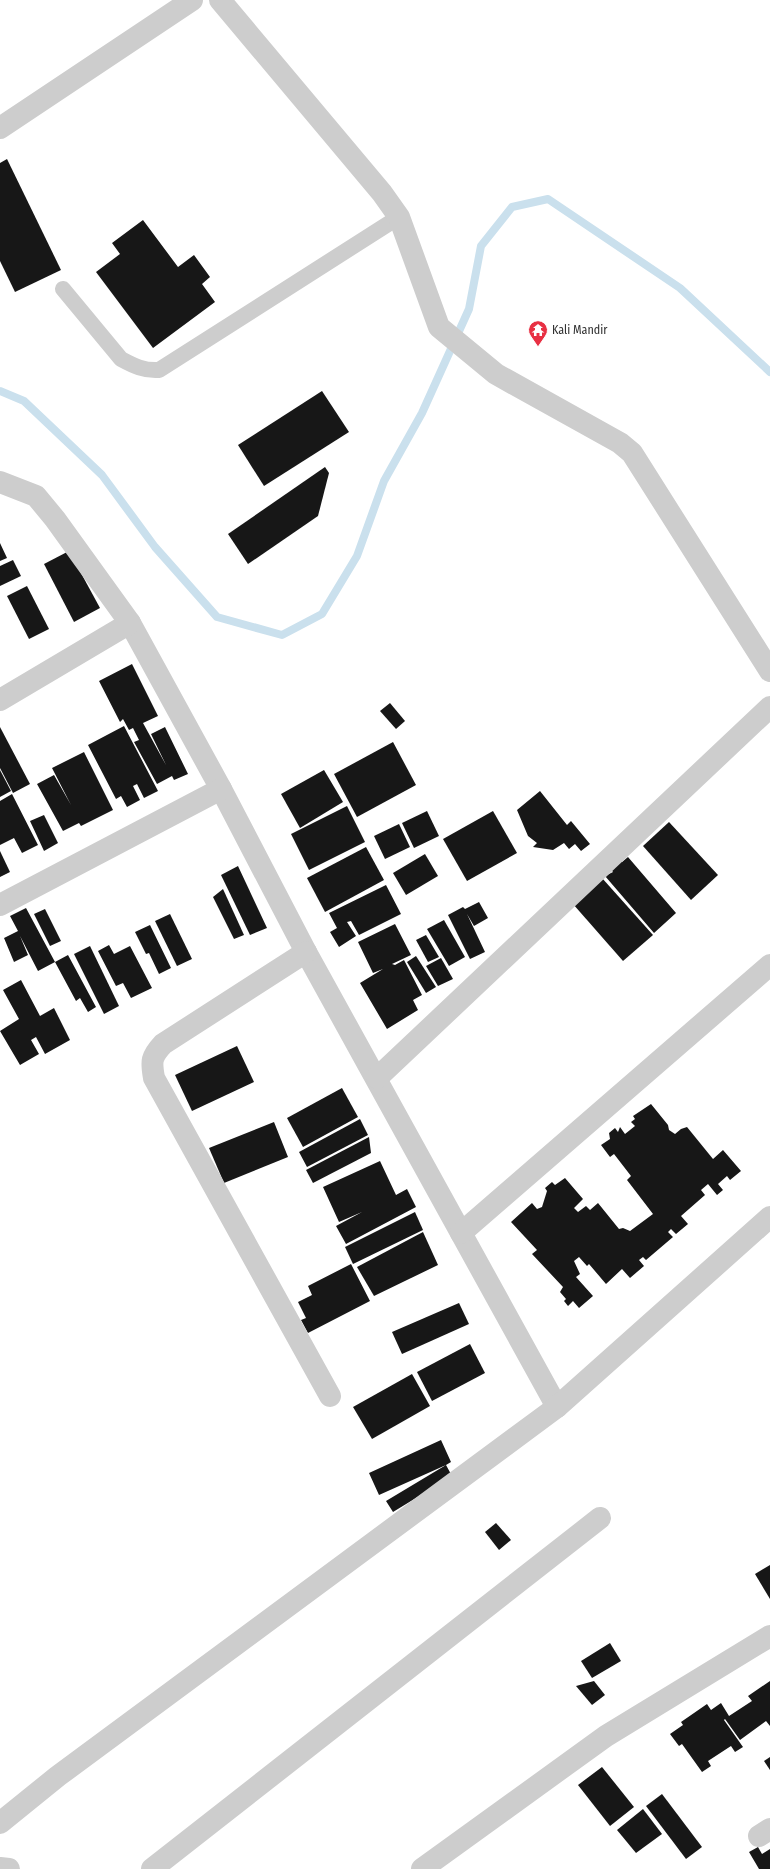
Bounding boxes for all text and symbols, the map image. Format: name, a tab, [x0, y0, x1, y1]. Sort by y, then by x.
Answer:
temple icon: Kali Mandir	[527, 319, 549, 347]
place label: Kali Mandir	[552, 323, 608, 337]

